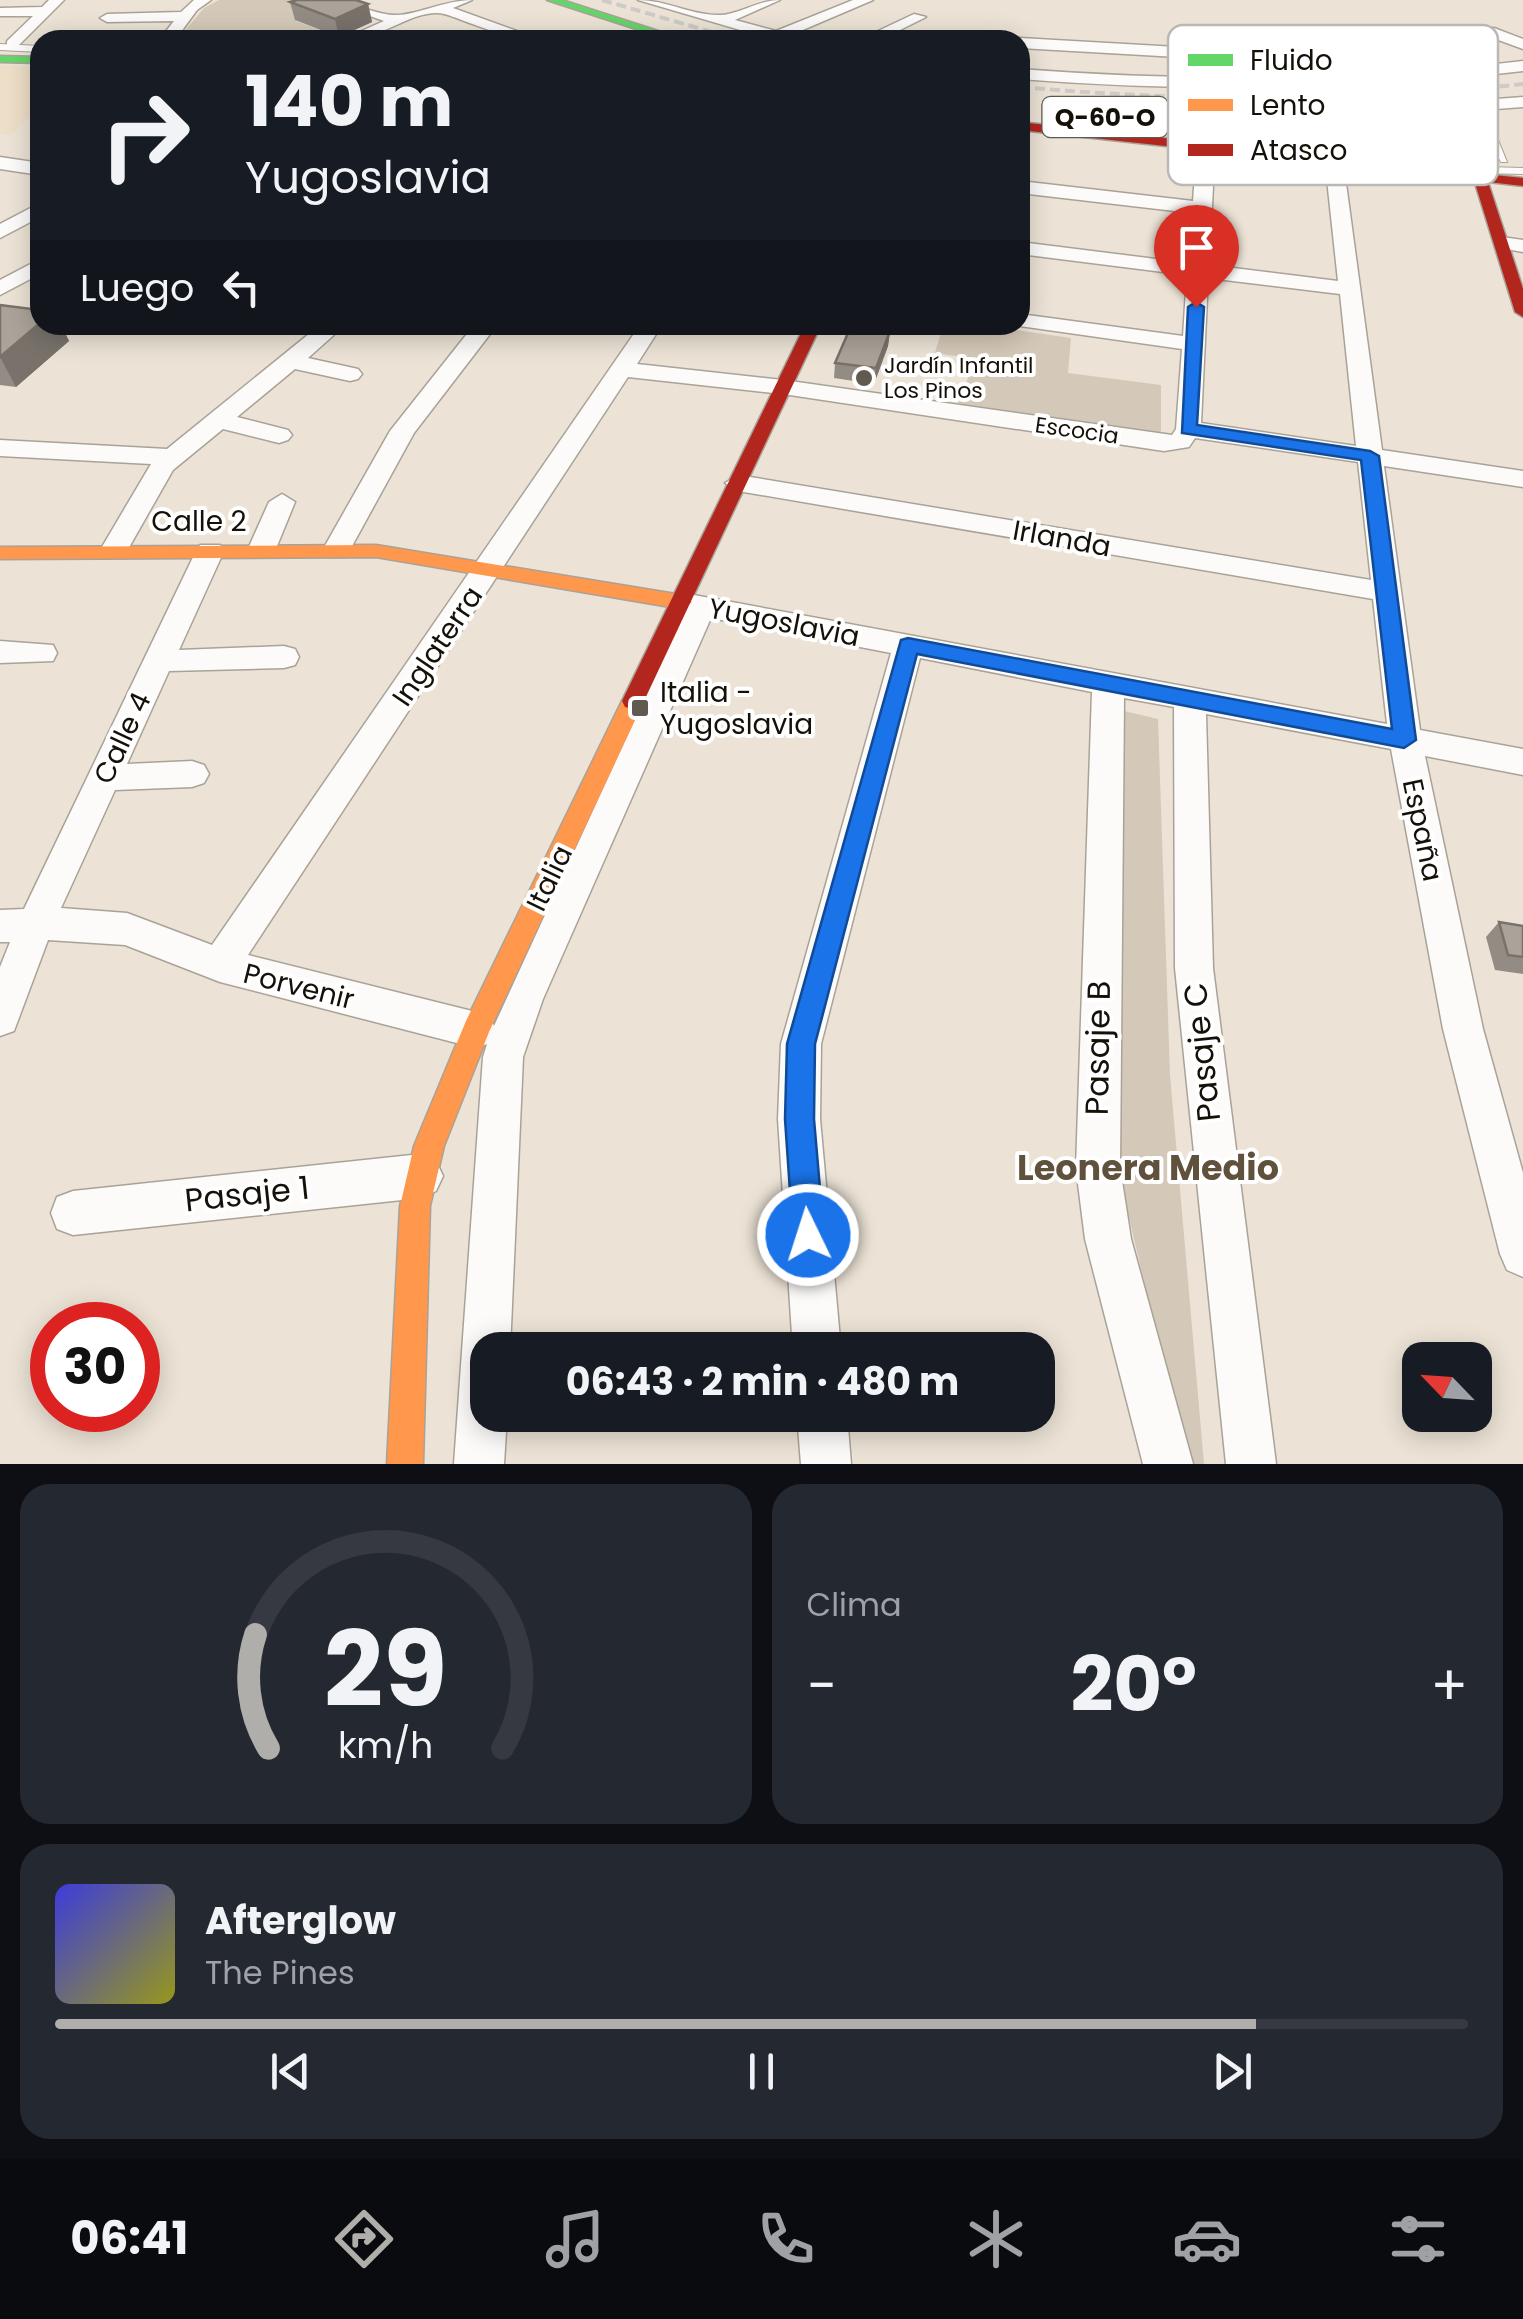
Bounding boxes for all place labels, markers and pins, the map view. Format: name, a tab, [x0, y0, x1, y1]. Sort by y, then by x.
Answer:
pin	[1154, 205, 1239, 308]
place label: Jardín Infantil Los Pinos	[884, 350, 1034, 406]
marker: Jardín Infantil Los Pinos	[853, 367, 875, 389]
place label: Italia - Yugoslavia	[660, 673, 813, 744]
marker: Italia - Yugoslavia	[629, 697, 651, 719]

